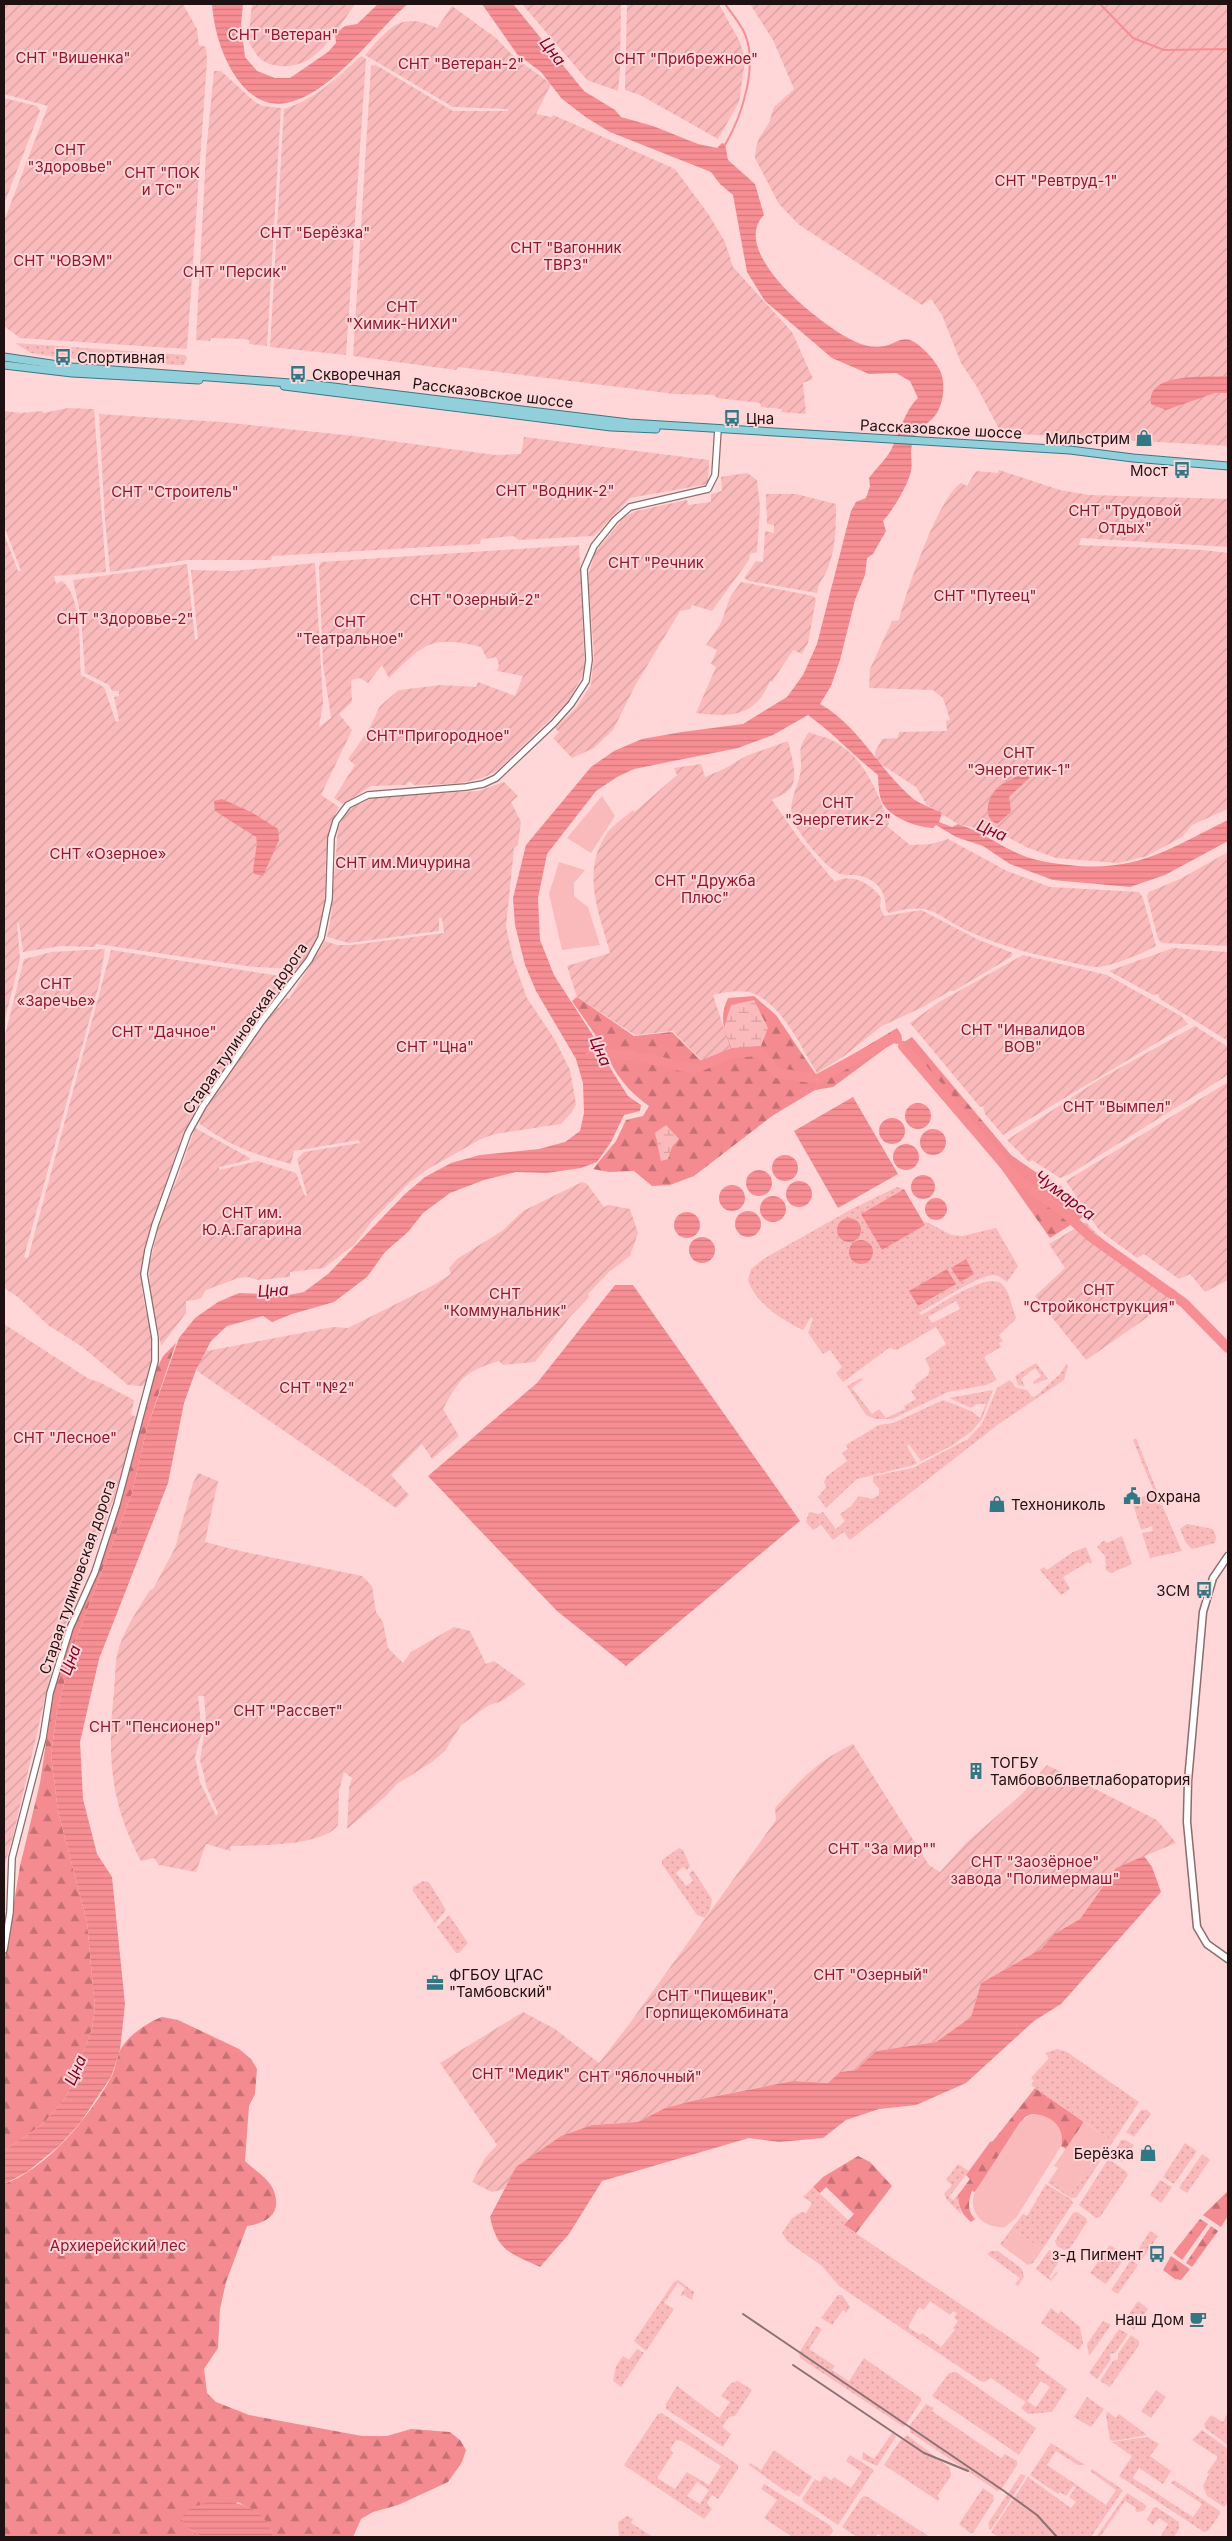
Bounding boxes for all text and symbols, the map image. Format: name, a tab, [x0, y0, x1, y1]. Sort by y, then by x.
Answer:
park label: СНТ "Ветеран"	[228, 25, 338, 44]
water label: Цна	[536, 33, 570, 69]
park label: СНТ "Вишенка"	[15, 48, 131, 67]
park label: СНТ "Прибрежное"	[614, 49, 758, 68]
park label: СНТ "Ветеран-2"	[398, 54, 524, 73]
park label: СНТ "Здоровье"	[27, 140, 113, 176]
park label: СНТ "ПОК и ТС"	[124, 163, 200, 199]
park label: СНТ "Ревтруд-1"	[995, 171, 1117, 190]
park label: СНТ "Берёзка"	[260, 223, 370, 242]
park label: СНТ "Вагонник ТВРЗ"	[510, 238, 622, 274]
park label: СНТ "ЮВЭМ"	[13, 251, 113, 270]
park label: СНТ "Персик"	[183, 262, 287, 281]
park label: СНТ "Химик-НИХИ"	[346, 297, 458, 333]
bus stop icon: Спортивная	[53, 347, 73, 367]
place label: Спортивная	[77, 348, 165, 367]
bus stop icon: Скворечная	[288, 364, 308, 384]
place label: Скворечная	[312, 365, 401, 384]
street label: Рассказовское шоссе	[411, 374, 575, 412]
bus stop icon: Цна	[722, 408, 742, 428]
place label: Цна	[746, 409, 774, 428]
street label: Рассказовское шоссе	[860, 415, 1022, 443]
shop icon: Мильстрим	[1134, 428, 1154, 448]
place label: Мильстрим	[1045, 429, 1130, 448]
bus stop icon: Мост	[1172, 460, 1192, 480]
place label: Мост	[1130, 461, 1168, 480]
park label: СНТ "Водник-2"	[496, 481, 614, 500]
park label: СНТ "Строитель"	[111, 482, 239, 501]
park label: СНТ "Трудовой Отдых"	[1068, 501, 1182, 537]
park label: СНТ "Речник	[608, 553, 704, 572]
park label: СНТ "Путеец"	[933, 586, 1037, 605]
park label: СНТ "Озерный-2"	[409, 590, 541, 609]
park label: СНТ "Здоровье-2"	[57, 609, 193, 628]
park label: СНТ "Театральное"	[296, 612, 404, 648]
park label: СНТ"Пригородное"	[366, 726, 510, 745]
park label: СНТ "Энергетик-1"	[967, 743, 1071, 779]
park label: СНТ "Энергетик-2"	[785, 793, 891, 829]
water label: Цна	[974, 815, 1010, 845]
park label: СНТ «Озерное»	[50, 844, 166, 863]
park label: СНТ им.Мичурина	[335, 853, 471, 872]
park label: СНТ "Дружба Плюс"	[654, 871, 756, 907]
street label: Старая тулиновская дорога	[179, 939, 311, 1117]
park label: СНТ «Заречье»	[16, 974, 96, 1010]
park label: СНТ "Инвалидов ВОВ"	[961, 1020, 1085, 1056]
park label: СНТ "Дачное"	[111, 1022, 217, 1041]
water label: Цна	[586, 1033, 616, 1069]
park label: СНТ "Цна"	[396, 1037, 474, 1056]
park label: СНТ "Вымпел"	[1063, 1097, 1171, 1116]
water label: Чумарса	[1030, 1166, 1100, 1225]
park label: СНТ им. Ю.А.Гагарина	[202, 1203, 302, 1239]
water label: Цна	[257, 1279, 289, 1301]
park label: СНТ "Стройконструкция"	[1023, 1280, 1175, 1316]
park label: СНТ "Коммунальник"	[443, 1284, 567, 1320]
park label: СНТ "№2"	[279, 1378, 355, 1397]
park label: СНТ "Лесное"	[13, 1428, 117, 1447]
street label: Старая тулиновская дорога	[35, 1477, 119, 1677]
public building icon: Охрана	[1122, 1486, 1142, 1506]
place label: Охрана	[1146, 1487, 1201, 1506]
shop icon: Технониколь	[987, 1494, 1007, 1514]
place label: Технониколь	[1011, 1495, 1106, 1514]
bus stop icon: ЗСМ	[1194, 1580, 1214, 1600]
place label: ЗСМ	[1156, 1581, 1190, 1600]
water label: Цна	[55, 1642, 85, 1678]
park label: СНТ "Рассвет"	[233, 1701, 343, 1720]
park label: СНТ "Пенсионер"	[89, 1717, 221, 1736]
place label: ТОГБУ Тамбовоблветлаборатория	[990, 1753, 1190, 1789]
building icon: ТОГБУ Тамбовоблветлаборатория	[966, 1761, 986, 1781]
park label: СНТ "За мир""	[828, 1839, 936, 1858]
park label: СНТ "Заозёрное" завода "Полимермаш"	[951, 1852, 1119, 1888]
place label: ФГБОУ ЦГАС "Тамбовский"	[449, 1965, 552, 2001]
park label: СНТ "Озерный"	[813, 1965, 929, 1984]
office icon: ФГБОУ ЦГАС "Тамбовский"	[425, 1973, 445, 1993]
park label: СНТ "Пищевик", Горпищекомбината	[645, 1986, 789, 2022]
water label: Цна	[60, 2052, 90, 2088]
park label: СНТ "Медик"	[472, 2064, 570, 2083]
park label: СНТ "Яблочный"	[578, 2067, 702, 2086]
shop icon: Берёзка	[1138, 2143, 1158, 2163]
place label: Берёзка	[1074, 2144, 1134, 2163]
park label: Архиерейский лес	[50, 2236, 186, 2255]
bus stop icon: з-д Пигмент	[1147, 2244, 1167, 2264]
place label: з-д Пигмент	[1052, 2245, 1143, 2264]
cafe icon: Наш Дом	[1188, 2309, 1208, 2329]
place label: Наш Дом	[1115, 2310, 1184, 2329]

